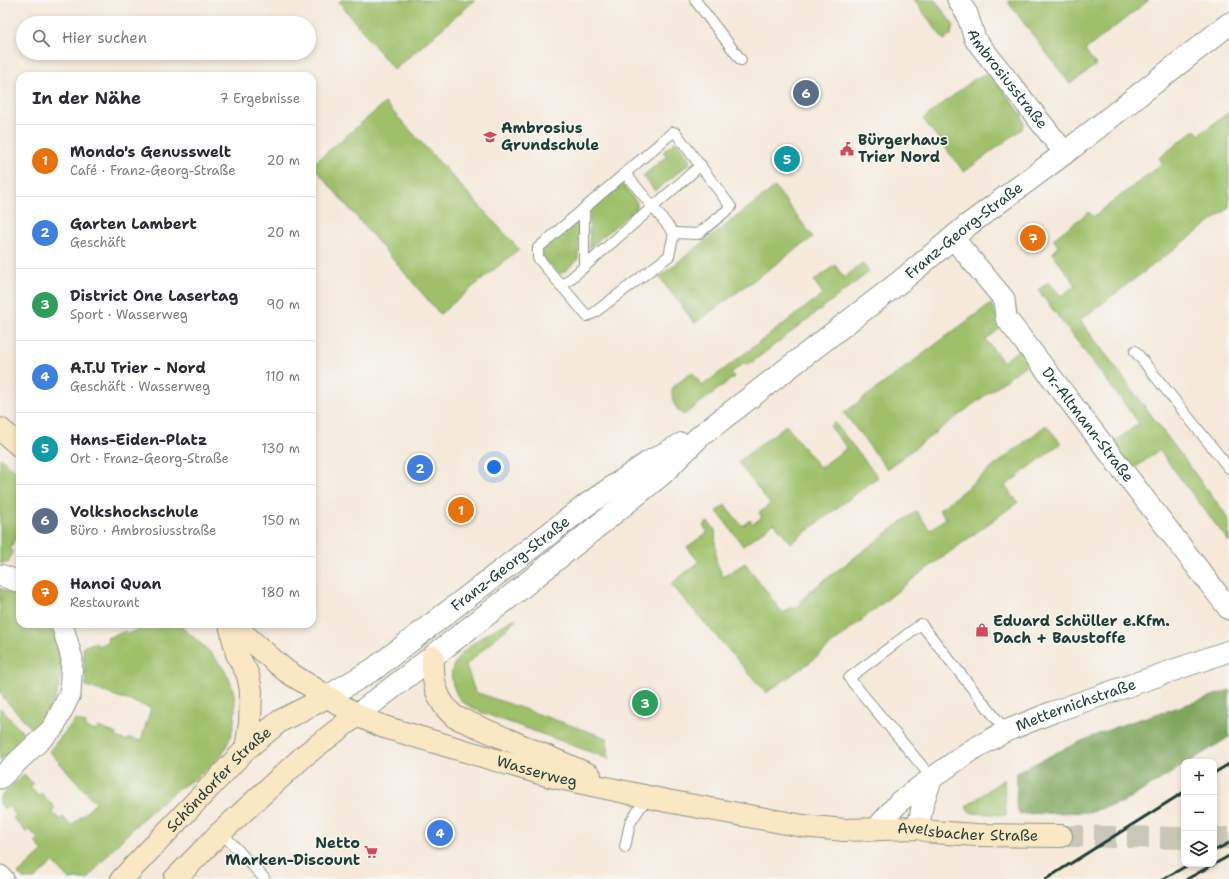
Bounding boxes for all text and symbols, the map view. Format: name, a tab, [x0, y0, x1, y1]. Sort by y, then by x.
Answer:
search box	[16, 16, 316, 60]
icon: search	[30, 27, 52, 49]
street label: Ambrosiusstraße	[962, 27, 1052, 133]
text: Hier suchen	[62, 28, 147, 48]
pin: 6	[793, 78, 819, 108]
text: In der Nähe	[32, 87, 141, 109]
text: 7 Ergebnisse	[220, 90, 300, 107]
place label: Ambrosius Grundschule	[501, 118, 599, 155]
school or university icon: Ambrosius Grundschule	[482, 129, 498, 145]
place label: Bürgerhaus Trier Nord	[858, 130, 948, 167]
public building icon: Bürgerhaus Trier Nord	[839, 141, 855, 157]
text: Mondo's Genusswelt	[70, 142, 231, 162]
pin: 5	[774, 144, 800, 174]
text: 1	[42, 152, 48, 169]
text: 20 m	[267, 152, 300, 169]
text: Café · Franz-Georg-Straße	[70, 162, 236, 179]
street label: Franz-Georg-Straße	[901, 178, 1027, 283]
text: Garten Lambert	[70, 214, 197, 234]
pin: 7	[1020, 223, 1046, 253]
text: 2	[40, 224, 50, 241]
text: 20 m	[267, 224, 300, 241]
text: Geschäft	[70, 234, 126, 251]
text: District One Lasertag	[70, 286, 238, 306]
text: 3	[40, 296, 50, 313]
text: 90 m	[266, 296, 300, 313]
text: Sport · Wasserweg	[70, 306, 188, 323]
text: A.T.U Trier - Nord	[70, 358, 206, 378]
street label: Dr.-Altmann-Straße	[1037, 363, 1138, 486]
text: 4	[40, 368, 50, 385]
text: 110 m	[265, 368, 300, 385]
text: Geschäft · Wasserweg	[70, 378, 210, 395]
text: Hans-Eiden-Platz	[70, 430, 207, 450]
text: 5	[41, 440, 49, 457]
text: 130 m	[262, 440, 300, 457]
text: Ort · Franz-Georg-Straße	[70, 450, 229, 467]
pin: 2	[407, 453, 433, 483]
your location	[484, 457, 504, 477]
pin: 1	[448, 495, 474, 525]
text: Volkshochschule	[70, 502, 199, 522]
street label: Franz-Georg-Straße	[447, 511, 574, 616]
text: 6	[40, 512, 50, 529]
text: 150 m	[262, 512, 300, 529]
text: Büro · Ambrosiusstraße	[70, 522, 216, 539]
text: Hanoi Quan	[70, 574, 161, 594]
text: 7	[40, 584, 50, 601]
text: 180 m	[261, 584, 300, 601]
text: Restaurant	[70, 594, 140, 611]
place label: Eduard Schüller e.Kfm. Dach + Baustoffe	[993, 611, 1170, 648]
shop icon: Eduard Schüller e.Kfm. Dach + Baustoffe	[974, 622, 990, 638]
street label: Metternichstraße	[1013, 674, 1139, 736]
pin: 3	[632, 688, 658, 718]
street label: Schöndorfer Straße	[162, 722, 276, 836]
street label: Wasserweg	[494, 751, 579, 792]
map controls	[1181, 759, 1217, 867]
button: +	[1181, 759, 1217, 795]
button: −	[1181, 795, 1217, 831]
pin: 4	[427, 818, 453, 848]
street label: Avelsbacher Straße	[897, 818, 1039, 846]
button: layers	[1181, 831, 1217, 867]
place label: Netto Marken-Discount	[225, 833, 360, 870]
supermarket icon: Netto Marken-Discount	[363, 844, 379, 860]

